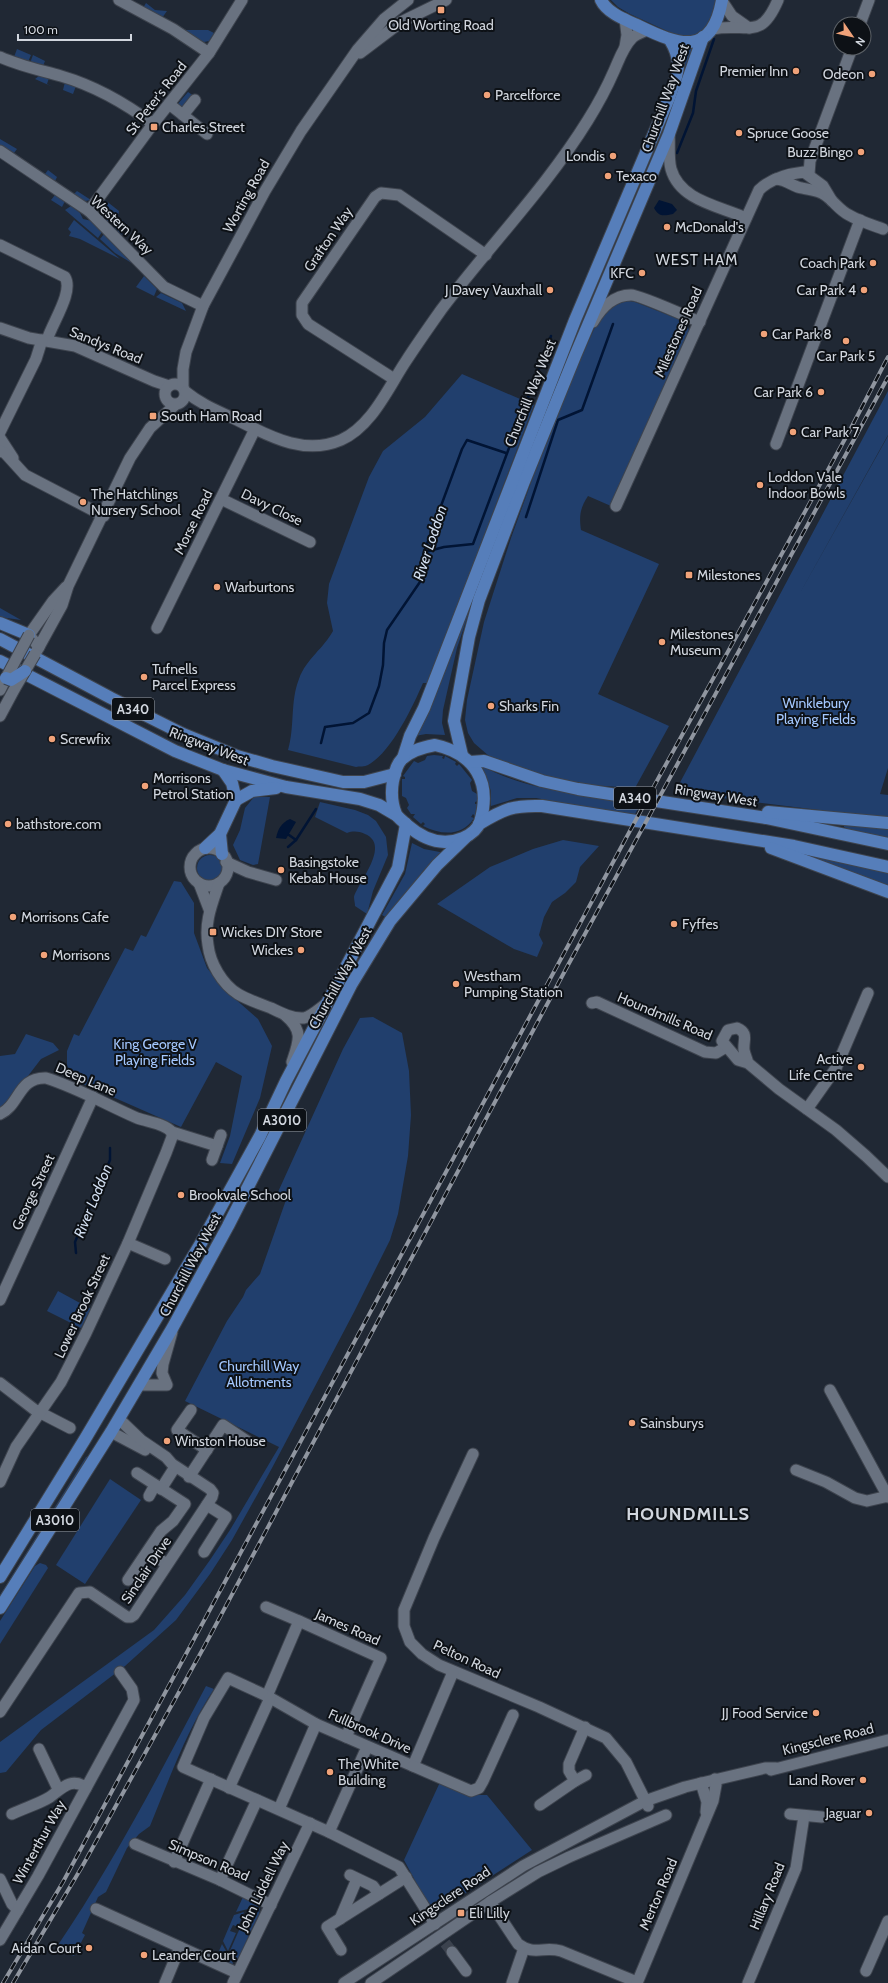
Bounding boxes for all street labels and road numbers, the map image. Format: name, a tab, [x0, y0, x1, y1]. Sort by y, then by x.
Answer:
street label: Churchill Way West	[637, 41, 693, 155]
street label: St Peter's Road	[122, 58, 190, 138]
street label: Worting Road	[219, 156, 273, 236]
street label: Western Way	[87, 191, 157, 259]
street label: Grafton Way	[300, 203, 356, 275]
street label: Milestones Road	[650, 284, 706, 380]
street label: Sandys Road	[67, 322, 145, 368]
street label: Churchill Way West	[500, 336, 560, 449]
street label: Davy Close	[238, 484, 306, 530]
street label: Morse Road	[170, 487, 216, 557]
road number: A340	[112, 698, 154, 720]
street label: Ringway West	[167, 723, 251, 769]
street label: Ringway West	[673, 780, 759, 810]
road number: A340	[614, 787, 656, 809]
street label: Churchill Way West	[304, 923, 376, 1032]
street label: Houndmills Road	[615, 988, 715, 1044]
street label: Deep Lane	[53, 1058, 119, 1100]
road number: A3010	[258, 1109, 306, 1131]
street label: George Street	[8, 1151, 59, 1233]
street label: Churchill Way West	[155, 1210, 225, 1320]
street label: Lower Brook Street	[50, 1251, 114, 1361]
road number: A3010	[31, 1509, 79, 1531]
street label: Sinclair Drive	[117, 1533, 175, 1607]
street label: James Road	[312, 1604, 383, 1649]
street label: Pelton Road	[431, 1636, 503, 1682]
street label: Fullbrook Drive	[326, 1705, 414, 1757]
street label: Kingsclere Road	[780, 1719, 876, 1759]
street label: Winterthur Way	[8, 1797, 70, 1887]
street label: Simpson Road	[166, 1835, 252, 1885]
street label: John Liddell Way	[233, 1838, 293, 1935]
street label: Merton Road	[635, 1855, 681, 1933]
street label: Hillary Road	[745, 1860, 789, 1932]
street label: Kingsclere Road	[406, 1862, 494, 1930]

